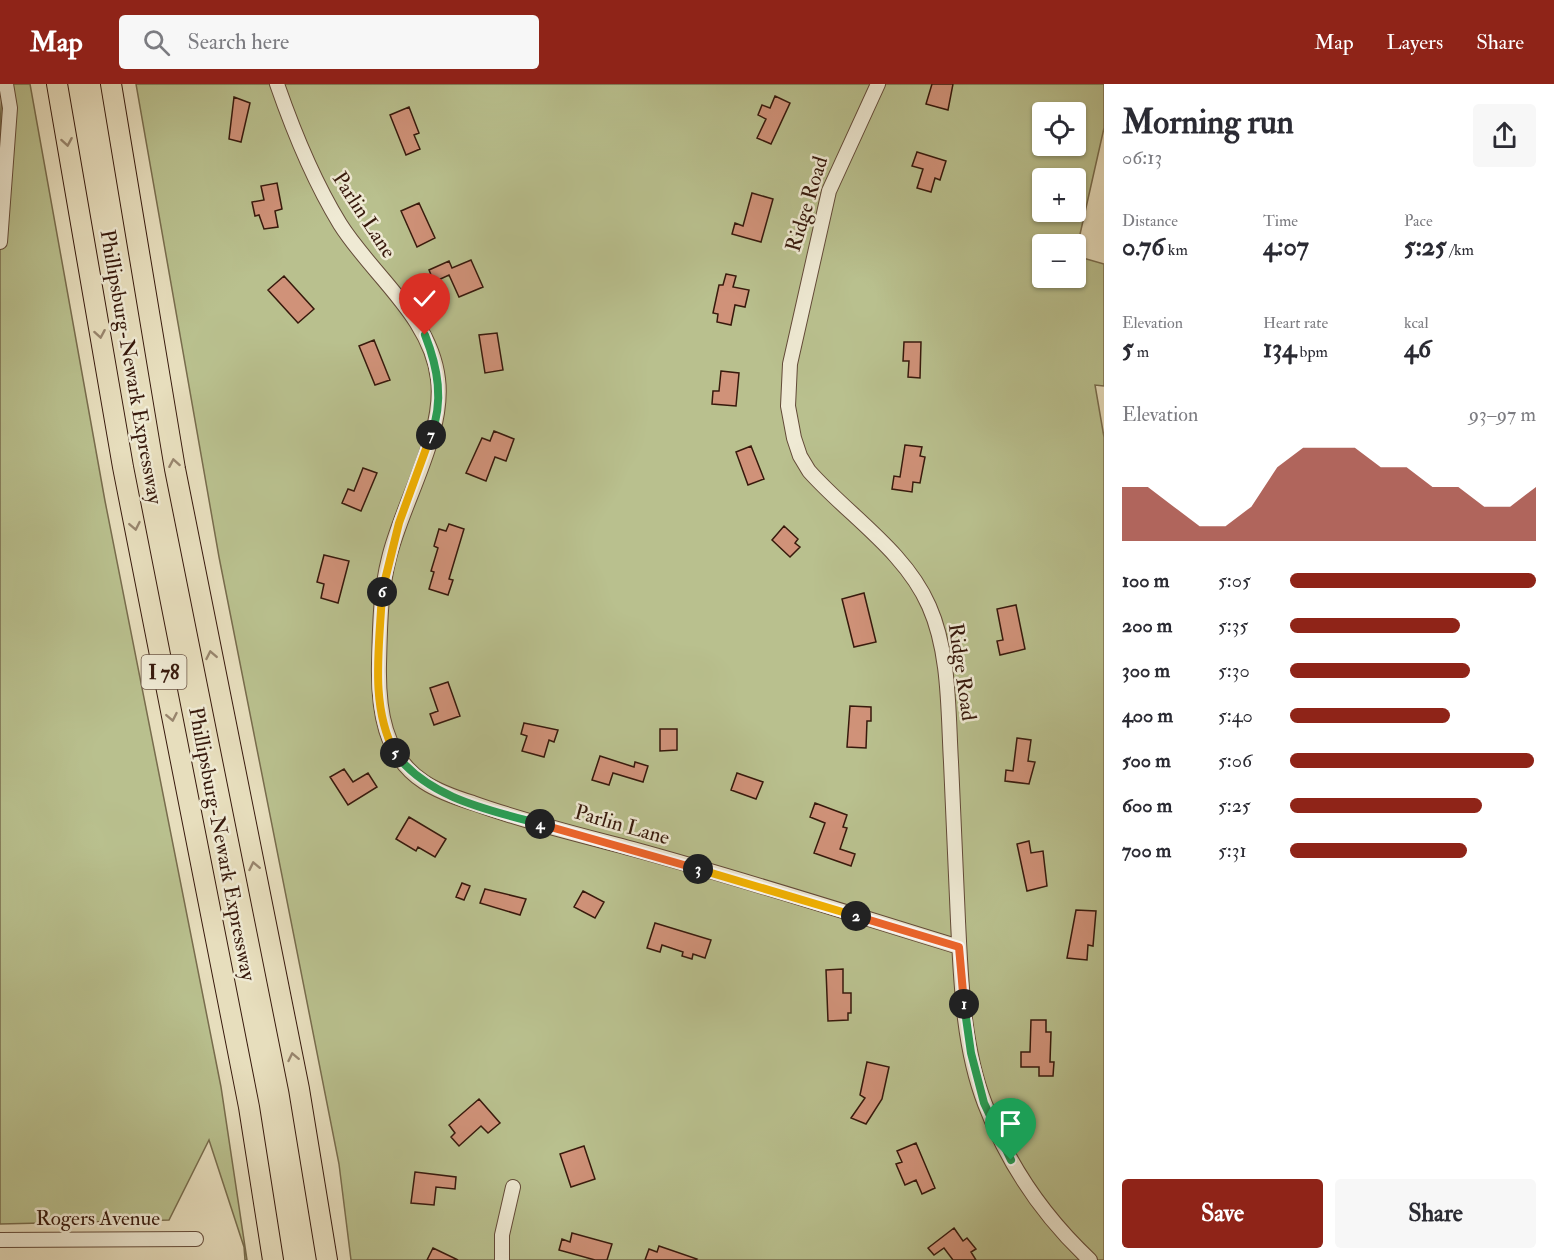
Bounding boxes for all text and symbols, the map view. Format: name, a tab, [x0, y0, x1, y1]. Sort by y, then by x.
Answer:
search box	[119, 15, 539, 69]
text: Map	[30, 25, 83, 60]
icon: search	[140, 26, 173, 59]
text: Search here	[188, 28, 289, 56]
text: Map	[1314, 29, 1354, 56]
text: Layers	[1387, 29, 1443, 56]
text: Share	[1476, 29, 1524, 56]
map controls	[1032, 102, 1086, 288]
button: locate	[1032, 102, 1086, 156]
text: Morning run	[1122, 102, 1294, 143]
button: share	[1473, 104, 1536, 167]
one-way arrow	[60, 136, 73, 146]
text: 06:13	[1122, 145, 1162, 170]
street label: Ridge Road	[780, 152, 834, 255]
street label: Parlin Lane	[326, 167, 402, 264]
button: +	[1032, 168, 1086, 222]
text: Distance	[1122, 211, 1178, 231]
text: Time	[1263, 211, 1298, 231]
text: Pace	[1404, 211, 1433, 231]
street label: Phillipsburg-Newark Expressway	[94, 228, 169, 507]
text: 0.76	[1122, 231, 1164, 263]
text: 4:07	[1263, 231, 1309, 263]
text: 5:25	[1404, 231, 1446, 263]
button: −	[1032, 234, 1086, 288]
text: km	[1164, 240, 1188, 260]
text: /km	[1446, 240, 1474, 260]
pin	[399, 273, 450, 335]
icon: check	[408, 282, 441, 315]
text: Elevation	[1122, 313, 1183, 333]
text: Heart rate	[1263, 313, 1328, 333]
text: kcal	[1404, 313, 1429, 333]
one-way arrow	[94, 329, 106, 338]
text: 5	[1122, 333, 1133, 365]
text: 134	[1263, 333, 1296, 365]
text: 46	[1404, 333, 1431, 365]
text: m	[1133, 342, 1149, 362]
text: bpm	[1296, 342, 1328, 362]
text: Elevation	[1122, 402, 1198, 427]
text: 93–97 m	[1469, 402, 1536, 427]
pin: 7	[416, 420, 446, 450]
text: 7	[427, 425, 435, 445]
one-way arrow	[169, 458, 181, 468]
one-way arrow	[128, 520, 141, 530]
text: 100 m	[1122, 568, 1169, 593]
text: 5:05	[1218, 568, 1251, 593]
pin: 6	[367, 577, 397, 607]
text: 6	[378, 582, 386, 602]
text: 200 m	[1122, 613, 1172, 638]
text: 5:35	[1218, 613, 1248, 638]
street label: Ridge Road	[942, 621, 982, 723]
one-way arrow	[205, 650, 218, 660]
road number: I 78	[142, 655, 186, 689]
text: 300 m	[1122, 658, 1170, 683]
text: 5:30	[1218, 658, 1250, 683]
text: 400 m	[1122, 703, 1173, 728]
text: 5:40	[1218, 703, 1253, 728]
street label: Phillipsburg-Newark Expressway	[182, 705, 262, 984]
one-way arrow	[165, 712, 178, 722]
pin: 5	[380, 738, 410, 768]
text: 5	[391, 743, 399, 763]
text: 500 m	[1122, 748, 1171, 773]
text: 5:06	[1218, 748, 1252, 773]
text: 600 m	[1122, 793, 1172, 818]
text: 5:25	[1218, 793, 1251, 818]
street label: Parlin Lane	[571, 799, 673, 852]
pin: 4	[525, 809, 555, 839]
text: 4	[536, 814, 544, 834]
text: 700 m	[1122, 838, 1171, 863]
text: 5:31	[1218, 838, 1247, 863]
pin: 3	[683, 854, 713, 884]
text: 3	[695, 859, 701, 879]
one-way arrow	[248, 862, 261, 872]
pin: 2	[841, 901, 871, 931]
text: 2	[852, 906, 860, 926]
pin: 1	[949, 989, 979, 1019]
text: 1	[961, 994, 967, 1014]
one-way arrow	[287, 1053, 300, 1063]
pin	[985, 1098, 1036, 1160]
icon: arrive	[994, 1107, 1027, 1140]
button: Save	[1122, 1179, 1323, 1248]
button: Share	[1335, 1179, 1536, 1248]
street label: Rogers Avenue	[36, 1205, 160, 1232]

